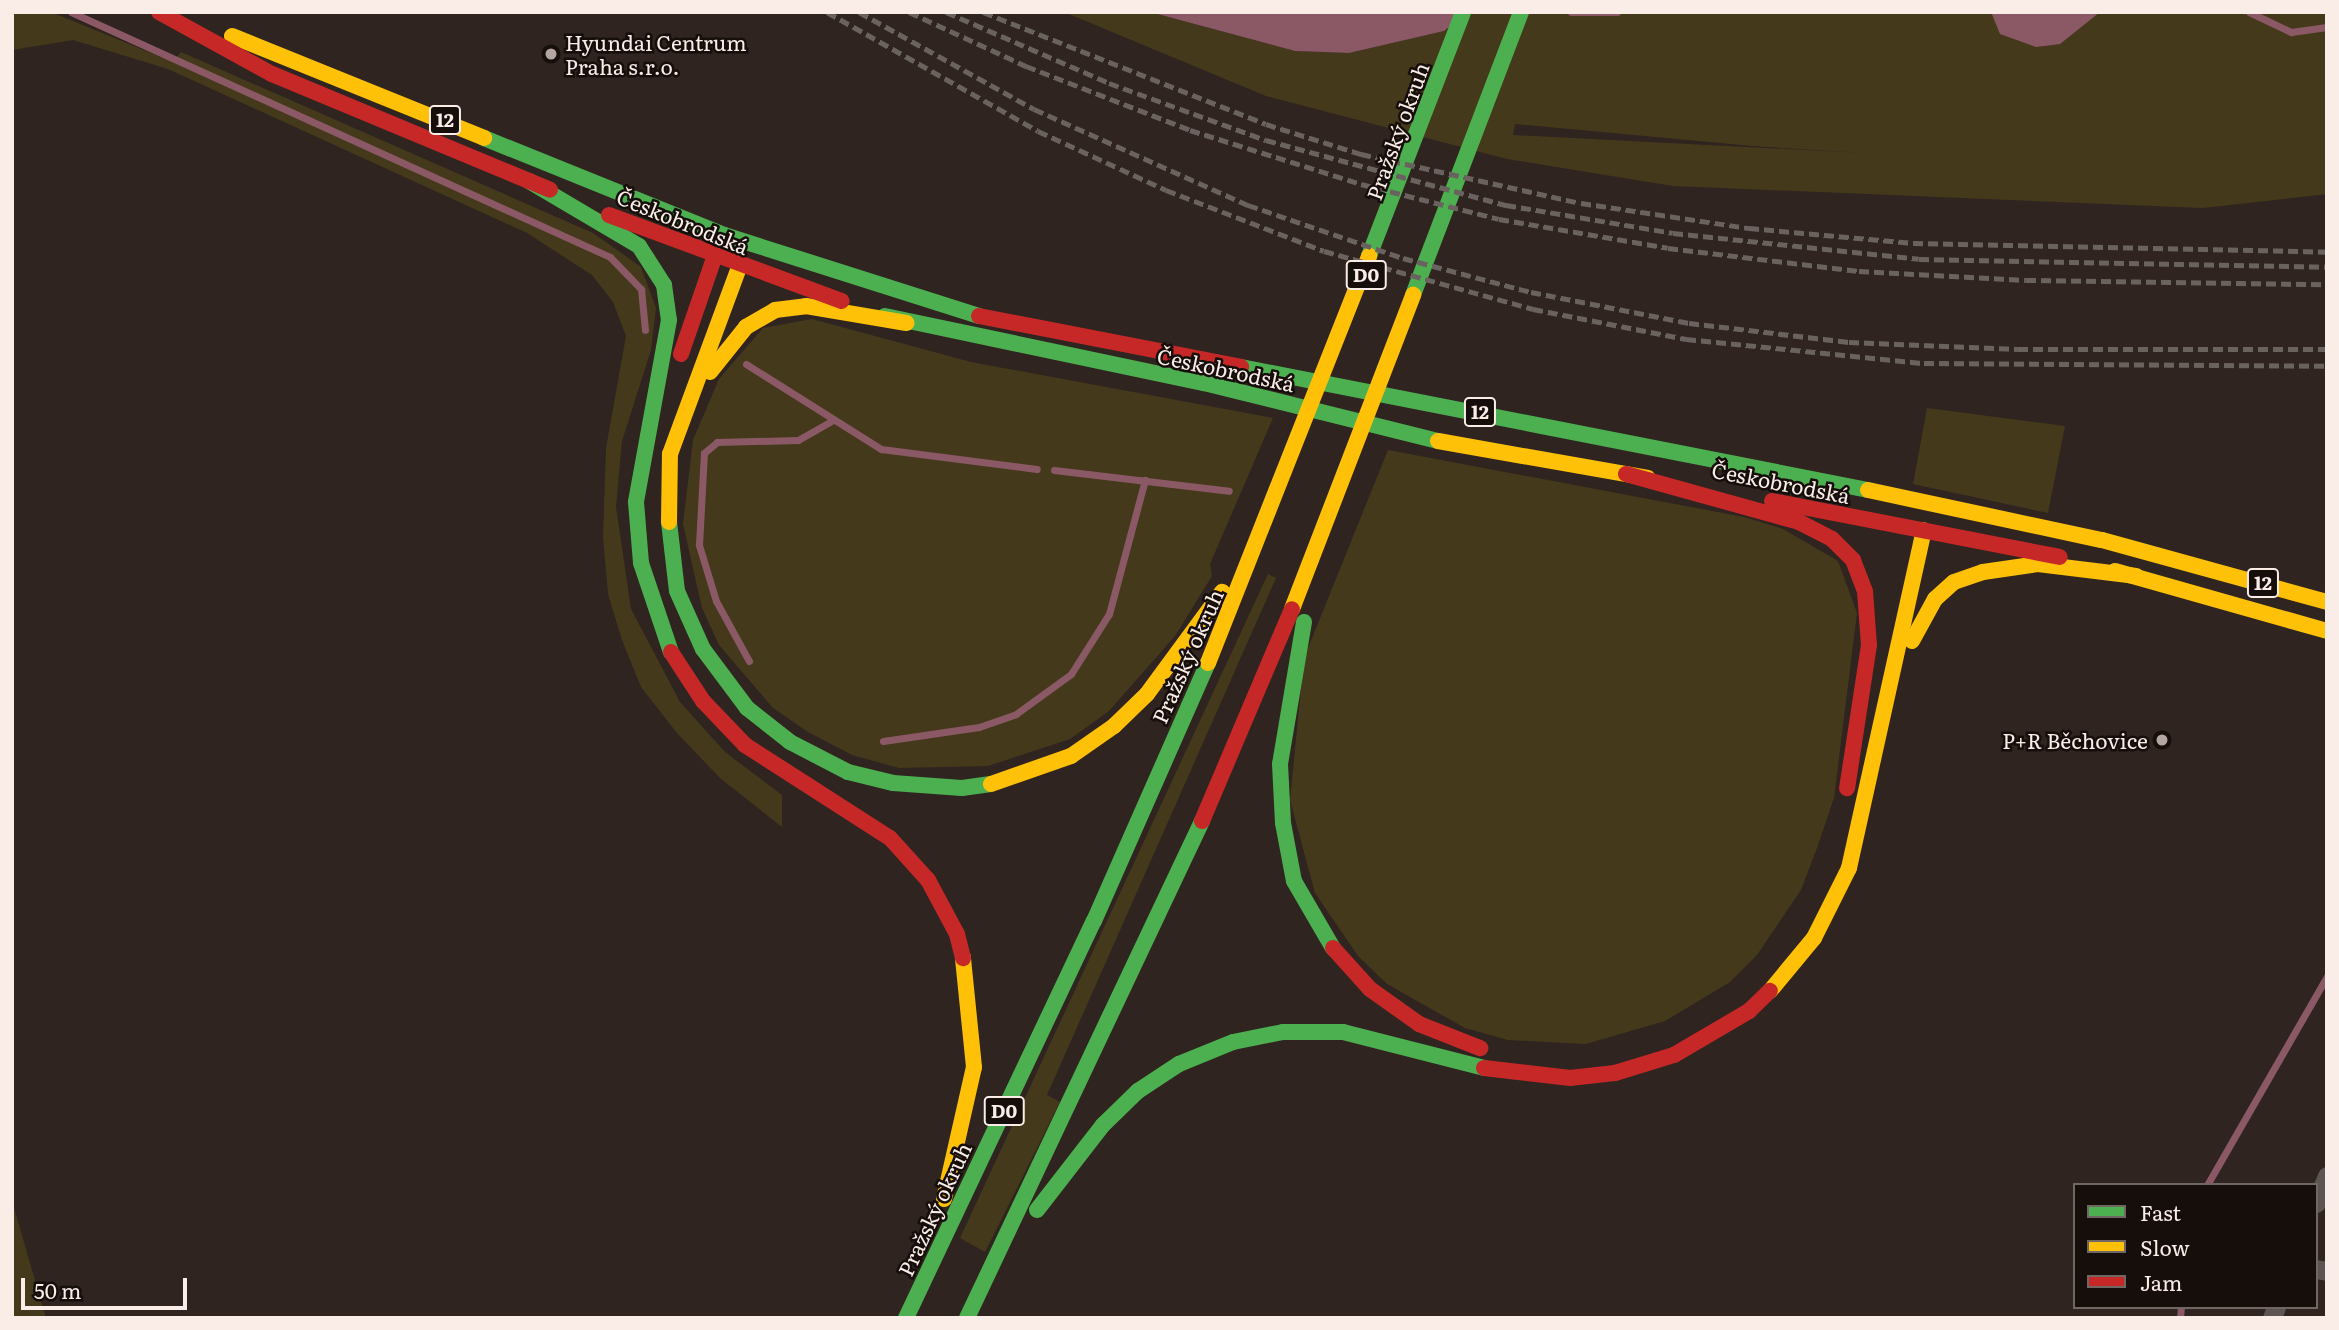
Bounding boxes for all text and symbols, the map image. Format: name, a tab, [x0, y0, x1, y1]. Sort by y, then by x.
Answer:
place label: Hyundai Centrum Praha s.r.o.	[565, 29, 747, 79]
marker: Hyundai Centrum Praha s.r.o.	[543, 46, 559, 62]
street label: Pražský okruh	[1360, 59, 1434, 203]
road number: 12	[428, 104, 462, 136]
street label: Českobrodská	[613, 183, 753, 259]
road number: D0	[1345, 260, 1387, 290]
street label: Českobrodská	[1155, 342, 1297, 396]
road number: 12	[1462, 396, 1498, 428]
street label: Českobrodská	[1710, 456, 1852, 508]
road number: 12	[2246, 568, 2280, 598]
street label: Pražský okruh	[1146, 585, 1228, 727]
place label: P+R Běchovice	[2002, 727, 2148, 753]
marker: P+R Běchovice	[2154, 732, 2170, 748]
road number: D0	[983, 1096, 1025, 1126]
street label: Pražský okruh	[892, 1138, 976, 1280]
legend	[2073, 1183, 2318, 1309]
text: Fast	[2140, 1196, 2181, 1227]
text: Slow	[2140, 1231, 2190, 1262]
scale bar	[24, 1264, 191, 1308]
text: Jam	[2140, 1266, 2182, 1297]
text: 50 m	[34, 1274, 81, 1305]

